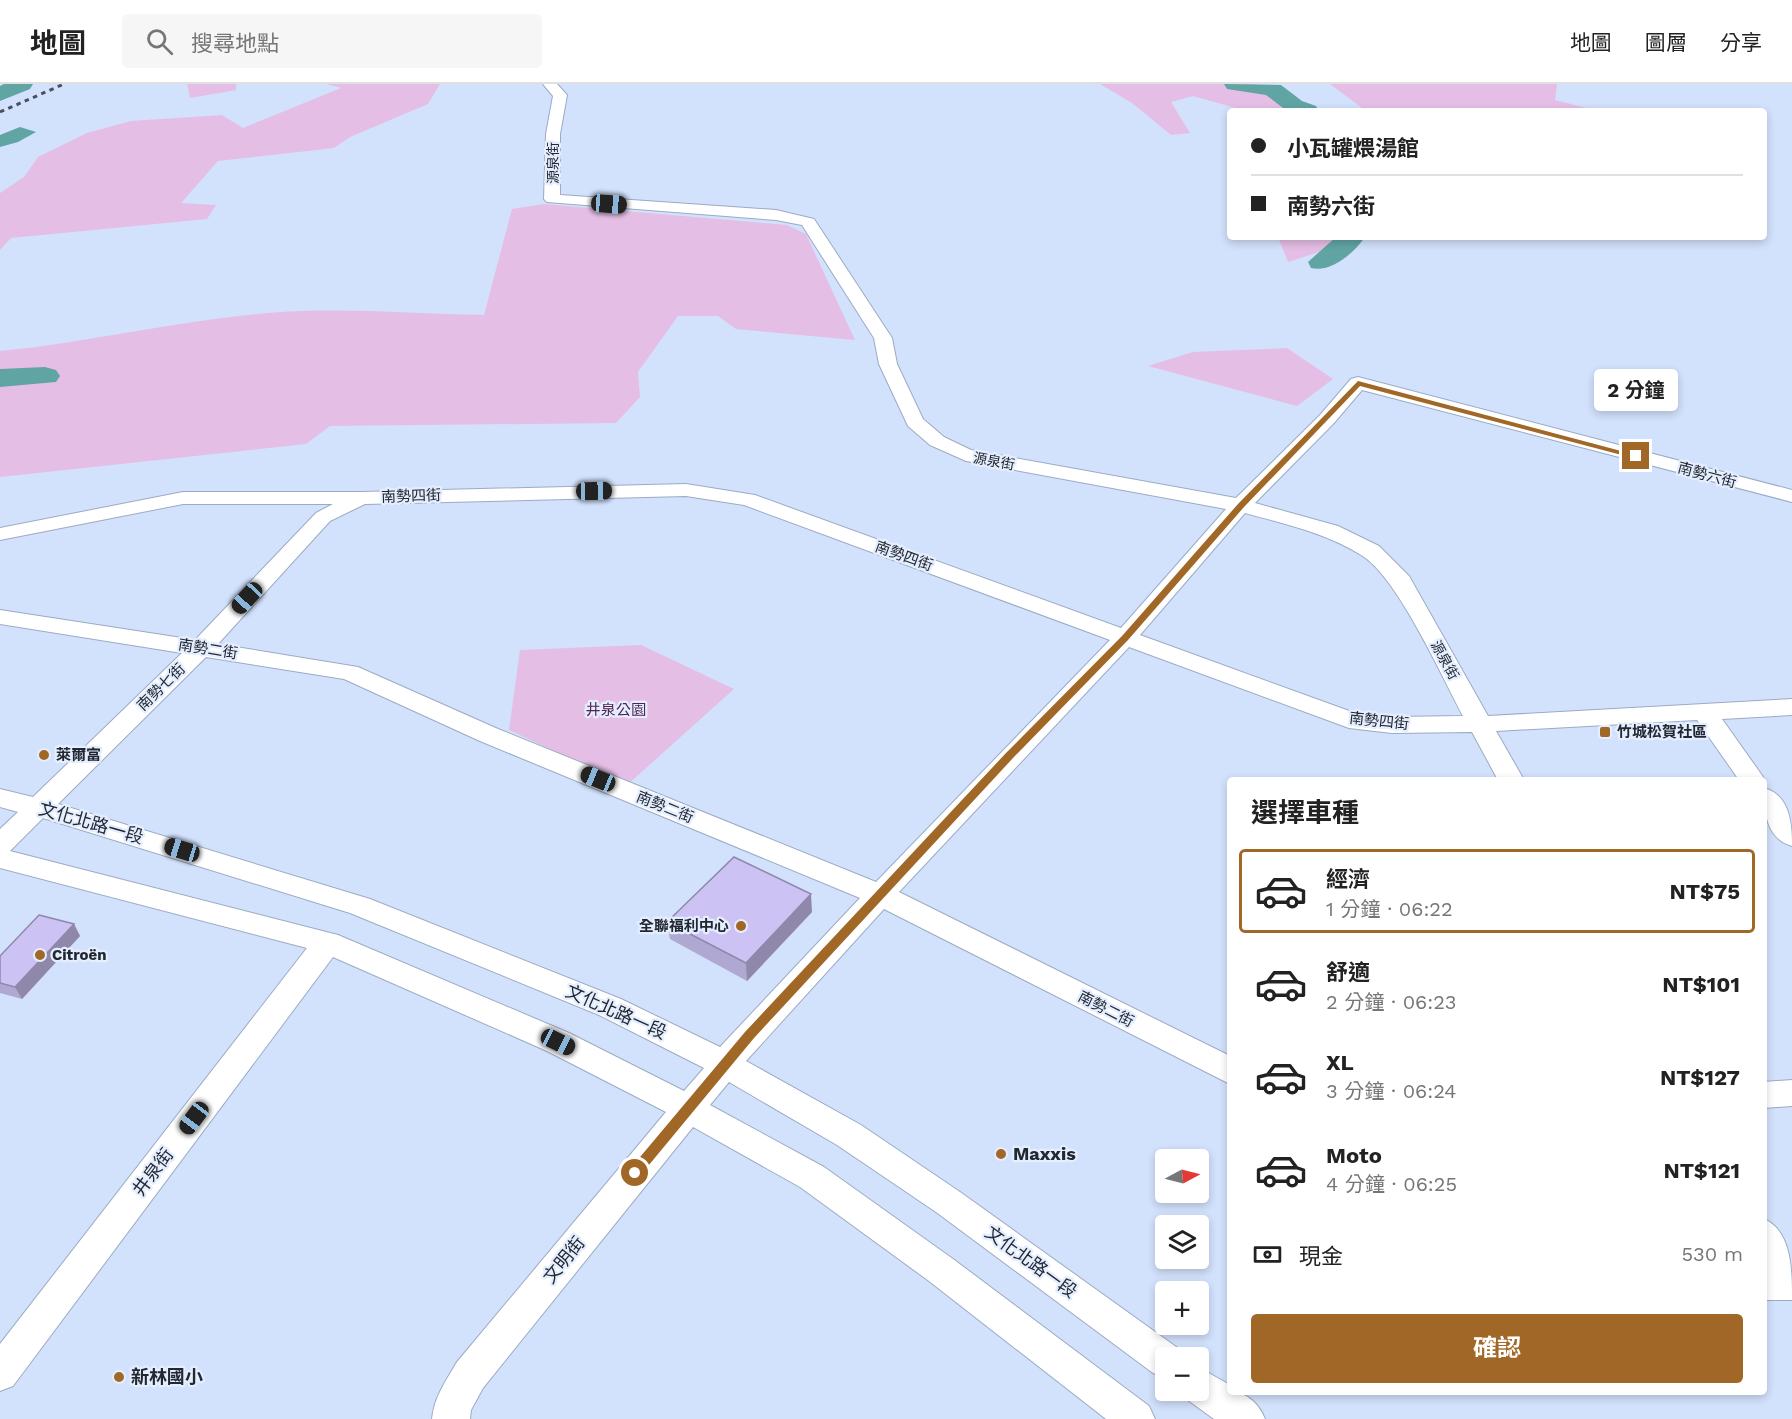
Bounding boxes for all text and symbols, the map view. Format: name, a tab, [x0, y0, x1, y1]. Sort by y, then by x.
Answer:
search box	[122, 14, 542, 68]
icon: search	[143, 25, 176, 58]
text: 地圖	[30, 27, 86, 60]
text: 地圖	[1570, 30, 1612, 55]
text: 圖層	[1645, 30, 1687, 55]
text: 分享	[1720, 30, 1762, 55]
text: 搜尋地點	[191, 31, 279, 56]
text: 小瓦罐煨湯館	[1287, 136, 1419, 161]
street label: 源泉街	[545, 142, 561, 184]
car	[590, 194, 628, 214]
text: 南勢六街	[1287, 194, 1375, 219]
callout: 2 分鐘	[1594, 369, 1678, 411]
text: 2 分鐘	[1607, 378, 1665, 402]
route end	[1622, 442, 1649, 469]
street label: 源泉街	[972, 449, 1016, 473]
street label: 南勢六街	[1676, 459, 1738, 491]
car	[576, 482, 612, 500]
street label: 南勢四街	[381, 486, 441, 506]
street label: 南勢四街	[873, 537, 935, 575]
car	[228, 579, 266, 617]
street label: 南勢二街	[177, 635, 239, 663]
street label: 源泉街	[1428, 638, 1462, 682]
street label: 南勢七街	[133, 660, 189, 714]
park label: 井泉公園	[586, 701, 646, 719]
street label: 南勢四街	[1348, 709, 1410, 733]
place label: 竹城松賀社區	[1617, 723, 1707, 741]
marker: 竹城松賀社區	[1598, 725, 1612, 739]
place label: 萊爾富	[56, 746, 101, 764]
marker: 萊爾富	[37, 748, 51, 762]
car	[578, 764, 618, 794]
street label: 南勢二街	[634, 787, 696, 827]
text: 選擇車種	[1251, 797, 1359, 829]
street label: 文化北路一段	[36, 798, 146, 847]
car	[162, 836, 202, 864]
icon: car	[1254, 864, 1308, 918]
text: 經濟	[1326, 867, 1370, 892]
text: NT$75	[1670, 879, 1740, 904]
text: 1 分鐘 · 06:22	[1326, 897, 1453, 921]
place label: 全聯福利中心	[639, 917, 729, 935]
marker: 全聯福利中心	[734, 919, 748, 933]
place label: Citroën	[52, 946, 106, 964]
marker: Citroën	[33, 948, 47, 962]
icon: car	[1254, 957, 1308, 1011]
text: 舒適	[1326, 960, 1370, 985]
text: NT$101	[1662, 972, 1740, 997]
street label: 文化北路一段	[563, 980, 670, 1043]
street label: 南勢二街	[1075, 987, 1137, 1031]
text: 2 分鐘 · 06:23	[1326, 990, 1456, 1014]
car	[538, 1026, 578, 1058]
icon: car	[1254, 1050, 1308, 1104]
text: XL	[1326, 1050, 1354, 1075]
text: NT$127	[1660, 1065, 1740, 1090]
text: 3 分鐘 · 06:24	[1326, 1079, 1456, 1103]
car	[176, 1098, 212, 1138]
place label: Maxxis	[1013, 1143, 1076, 1164]
icon: car	[1254, 1143, 1308, 1197]
text: Moto	[1326, 1143, 1382, 1168]
street label: 井泉街	[128, 1144, 177, 1200]
marker: Maxxis	[994, 1147, 1008, 1161]
north arrow	[1155, 1149, 1209, 1203]
map controls	[1155, 1149, 1209, 1401]
text: NT$121	[1663, 1158, 1740, 1183]
route start	[621, 1159, 648, 1186]
text: 4 分鐘 · 06:25	[1326, 1172, 1457, 1196]
button: layers	[1155, 1215, 1209, 1269]
street label: 文化北路一段	[981, 1221, 1081, 1302]
street label: 文明街	[538, 1232, 589, 1287]
icon: cash	[1251, 1238, 1284, 1271]
text: 530 m	[1681, 1242, 1743, 1266]
text: 現金	[1299, 1244, 1343, 1269]
button: +	[1155, 1281, 1209, 1335]
button: 確認	[1251, 1314, 1743, 1383]
button: −	[1155, 1347, 1209, 1401]
place label: 新林國小	[131, 1366, 203, 1387]
marker: 新林國小	[112, 1370, 126, 1384]

